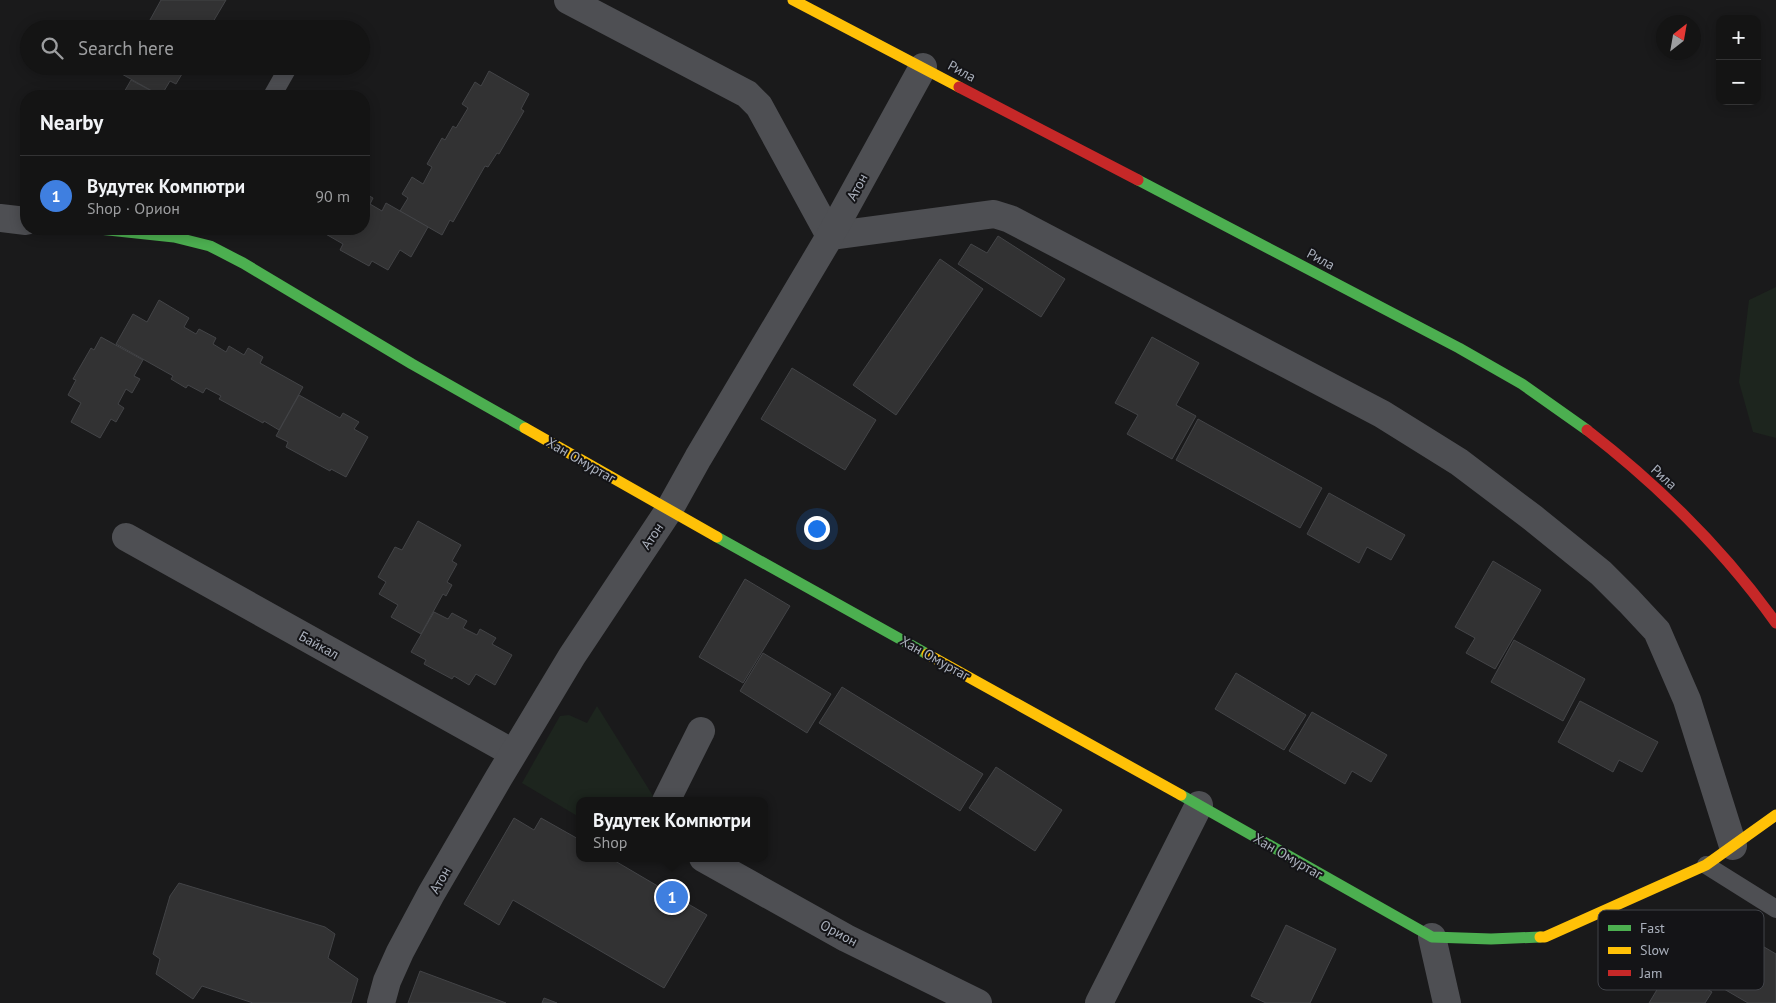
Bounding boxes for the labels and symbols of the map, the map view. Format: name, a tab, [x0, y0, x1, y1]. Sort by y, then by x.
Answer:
north arrow	[1656, 15, 1701, 60]
street label: Рила	[945, 56, 979, 86]
street label: Атон	[842, 170, 872, 204]
street label: Рила	[1304, 244, 1338, 274]
street label: Хан Омуртаг	[543, 433, 620, 487]
street label: Рила	[1647, 461, 1681, 493]
your location	[804, 516, 830, 542]
street label: Атон	[637, 519, 667, 553]
street label: Байкал	[296, 627, 342, 663]
street label: Хан Омуртаг	[897, 631, 974, 685]
street label: Хан Омуртаг	[1250, 829, 1327, 883]
street label: Атон	[425, 863, 455, 897]
pin: 1	[656, 878, 688, 916]
legend	[1598, 910, 1764, 990]
street label: Орион	[817, 916, 861, 950]
text: Fast	[1640, 919, 1665, 937]
text: Slow	[1640, 941, 1670, 959]
text: Jam	[1639, 964, 1662, 982]

